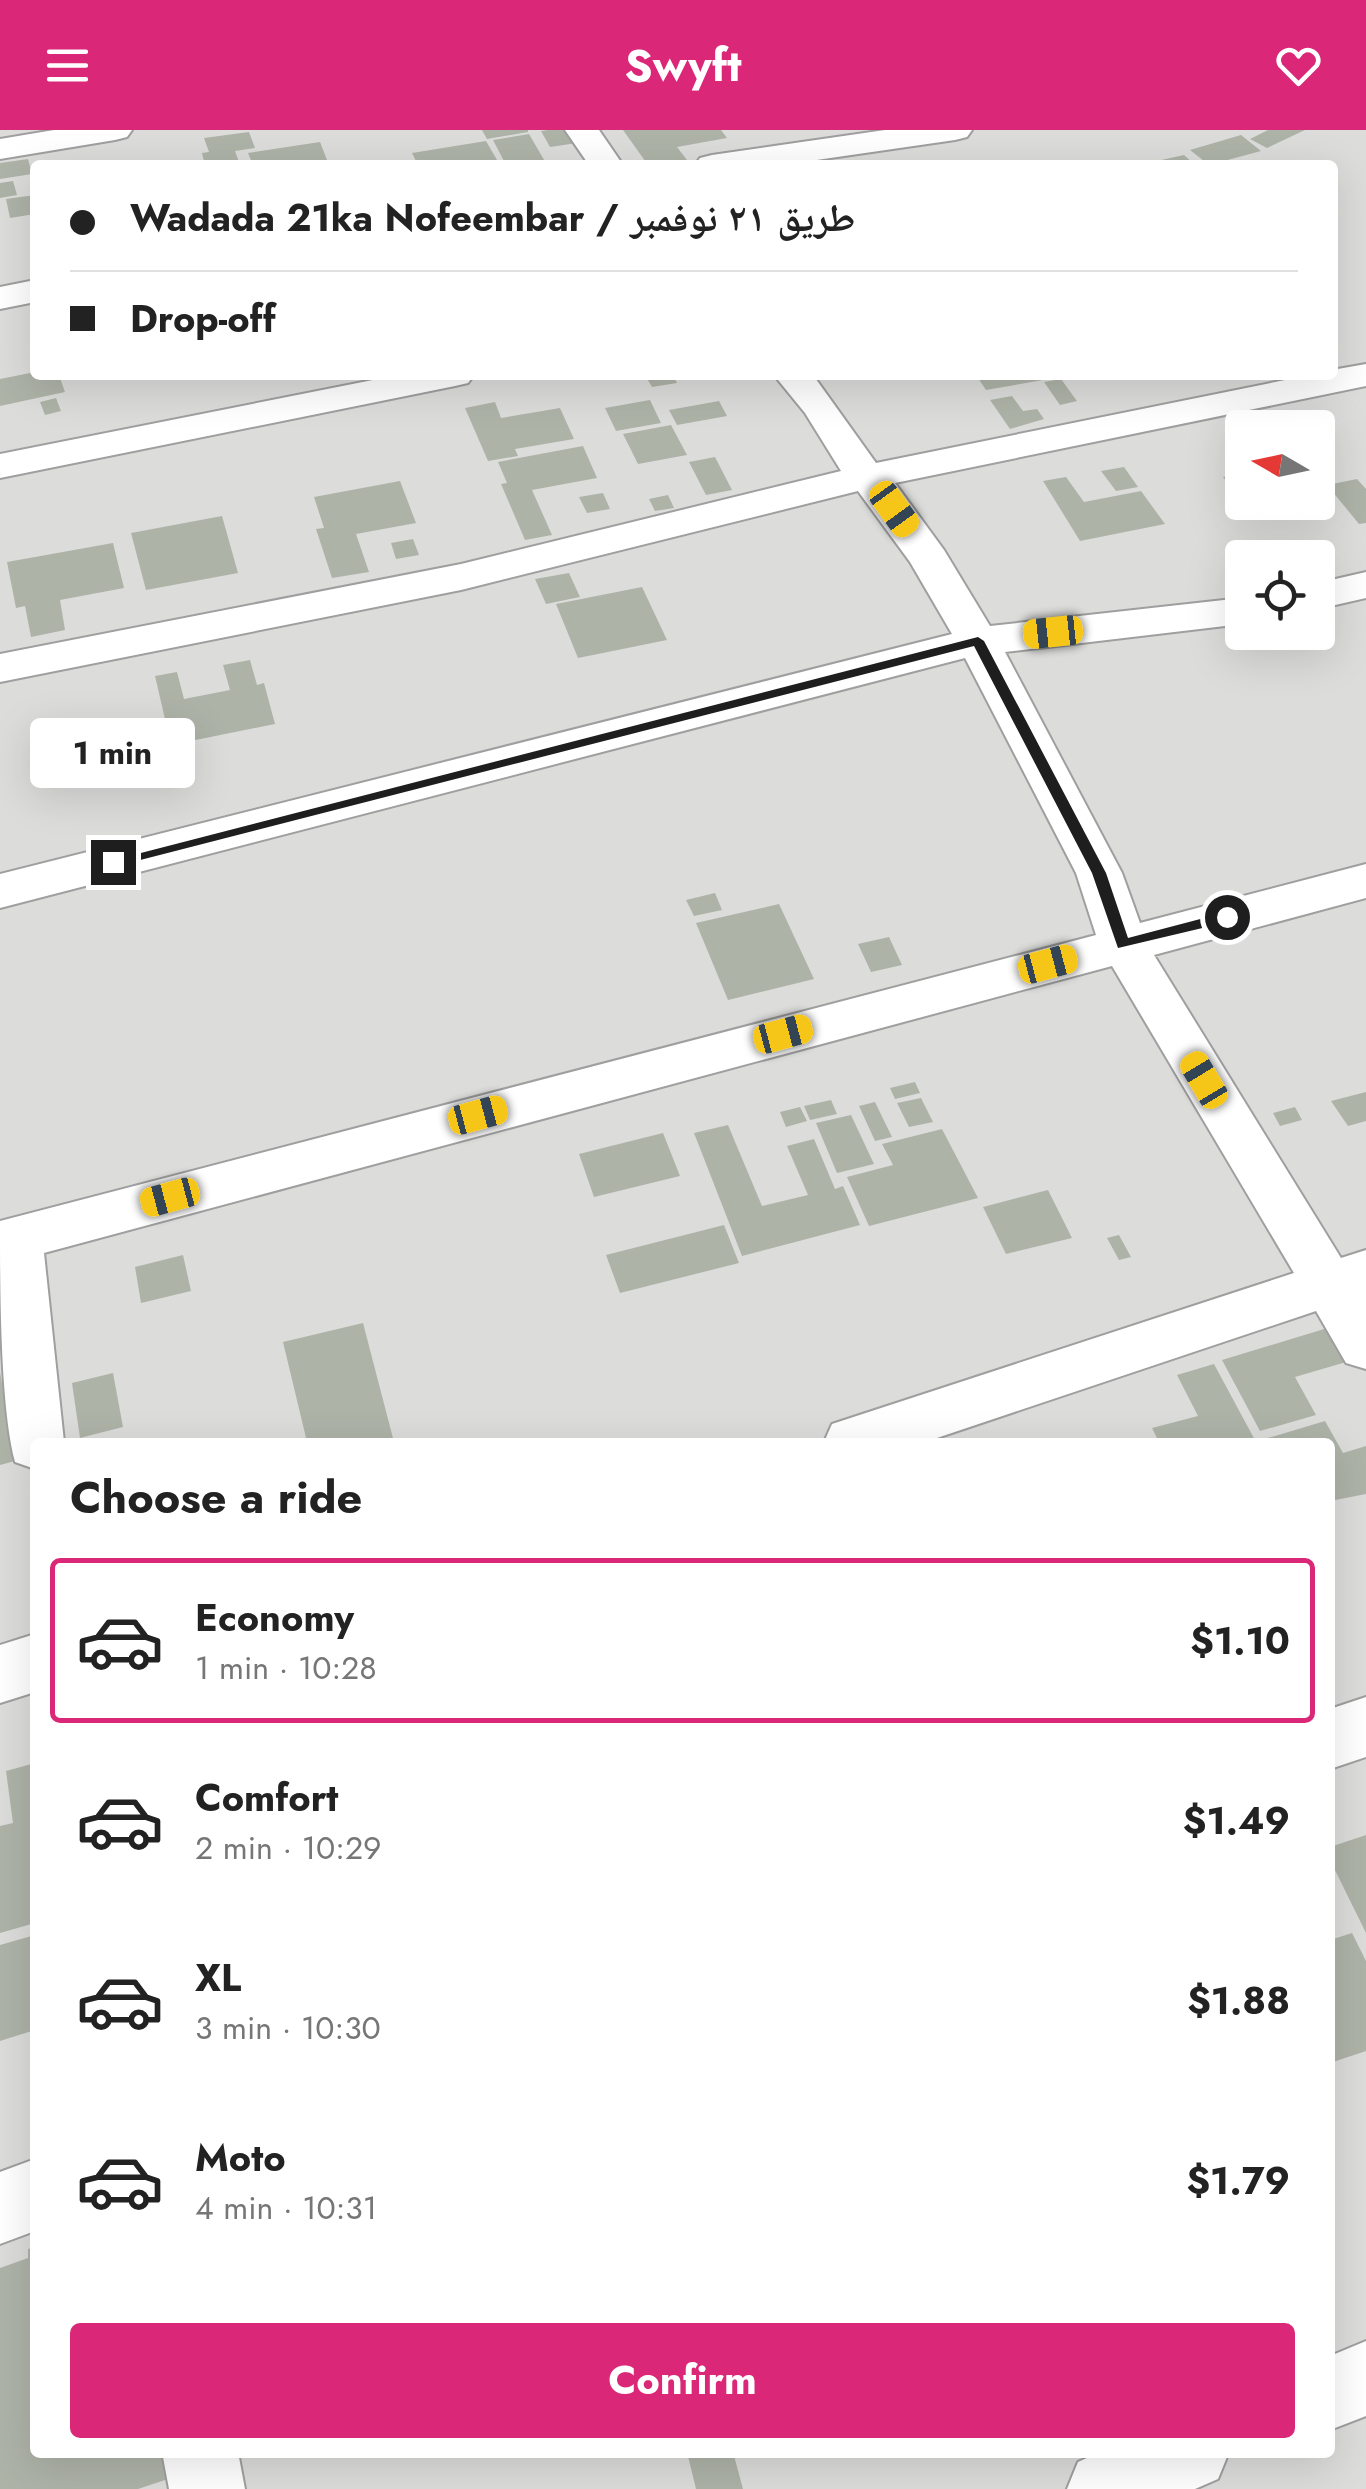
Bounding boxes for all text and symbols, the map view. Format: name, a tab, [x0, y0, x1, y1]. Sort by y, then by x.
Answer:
text: Swyft	[625, 33, 741, 98]
icon: menu	[40, 38, 95, 93]
icon: heart	[1271, 38, 1326, 93]
text: Wadada 21ka Nofeembar / طريق ٢١ نوفمبر	[130, 190, 856, 245]
text: Drop-off	[130, 291, 276, 346]
north arrow	[1225, 410, 1335, 520]
map controls	[1225, 410, 1335, 650]
car	[864, 476, 924, 542]
button: locate	[1225, 540, 1335, 650]
car	[1022, 614, 1084, 650]
callout: 1 min	[31, 717, 196, 787]
text: 1 min	[73, 730, 152, 776]
route end	[91, 840, 136, 885]
route start	[1205, 895, 1250, 940]
car	[1015, 942, 1081, 986]
car	[750, 1012, 816, 1056]
car	[1176, 1047, 1232, 1113]
car	[445, 1093, 511, 1137]
car	[137, 1175, 203, 1219]
text: Choose a ride	[70, 1465, 362, 1530]
text: Economy	[195, 1590, 354, 1645]
icon: car	[75, 1596, 165, 1686]
text: $1.10	[1190, 1613, 1290, 1668]
text: 1 min · 10:28	[195, 1645, 377, 1691]
text: Comfort	[195, 1770, 338, 1825]
icon: car	[75, 1776, 165, 1866]
text: $1.49	[1183, 1793, 1290, 1848]
text: 2 min · 10:29	[195, 1825, 382, 1871]
text: XL	[195, 1950, 241, 2005]
icon: car	[75, 1956, 165, 2046]
text: $1.88	[1187, 1973, 1290, 2028]
text: 3 min · 10:30	[195, 2005, 381, 2051]
text: Moto	[195, 2130, 286, 2185]
icon: car	[75, 2136, 165, 2226]
text: $1.79	[1186, 2153, 1290, 2208]
text: 4 min · 10:31	[195, 2185, 377, 2231]
button: Confirm	[70, 2323, 1295, 2438]

